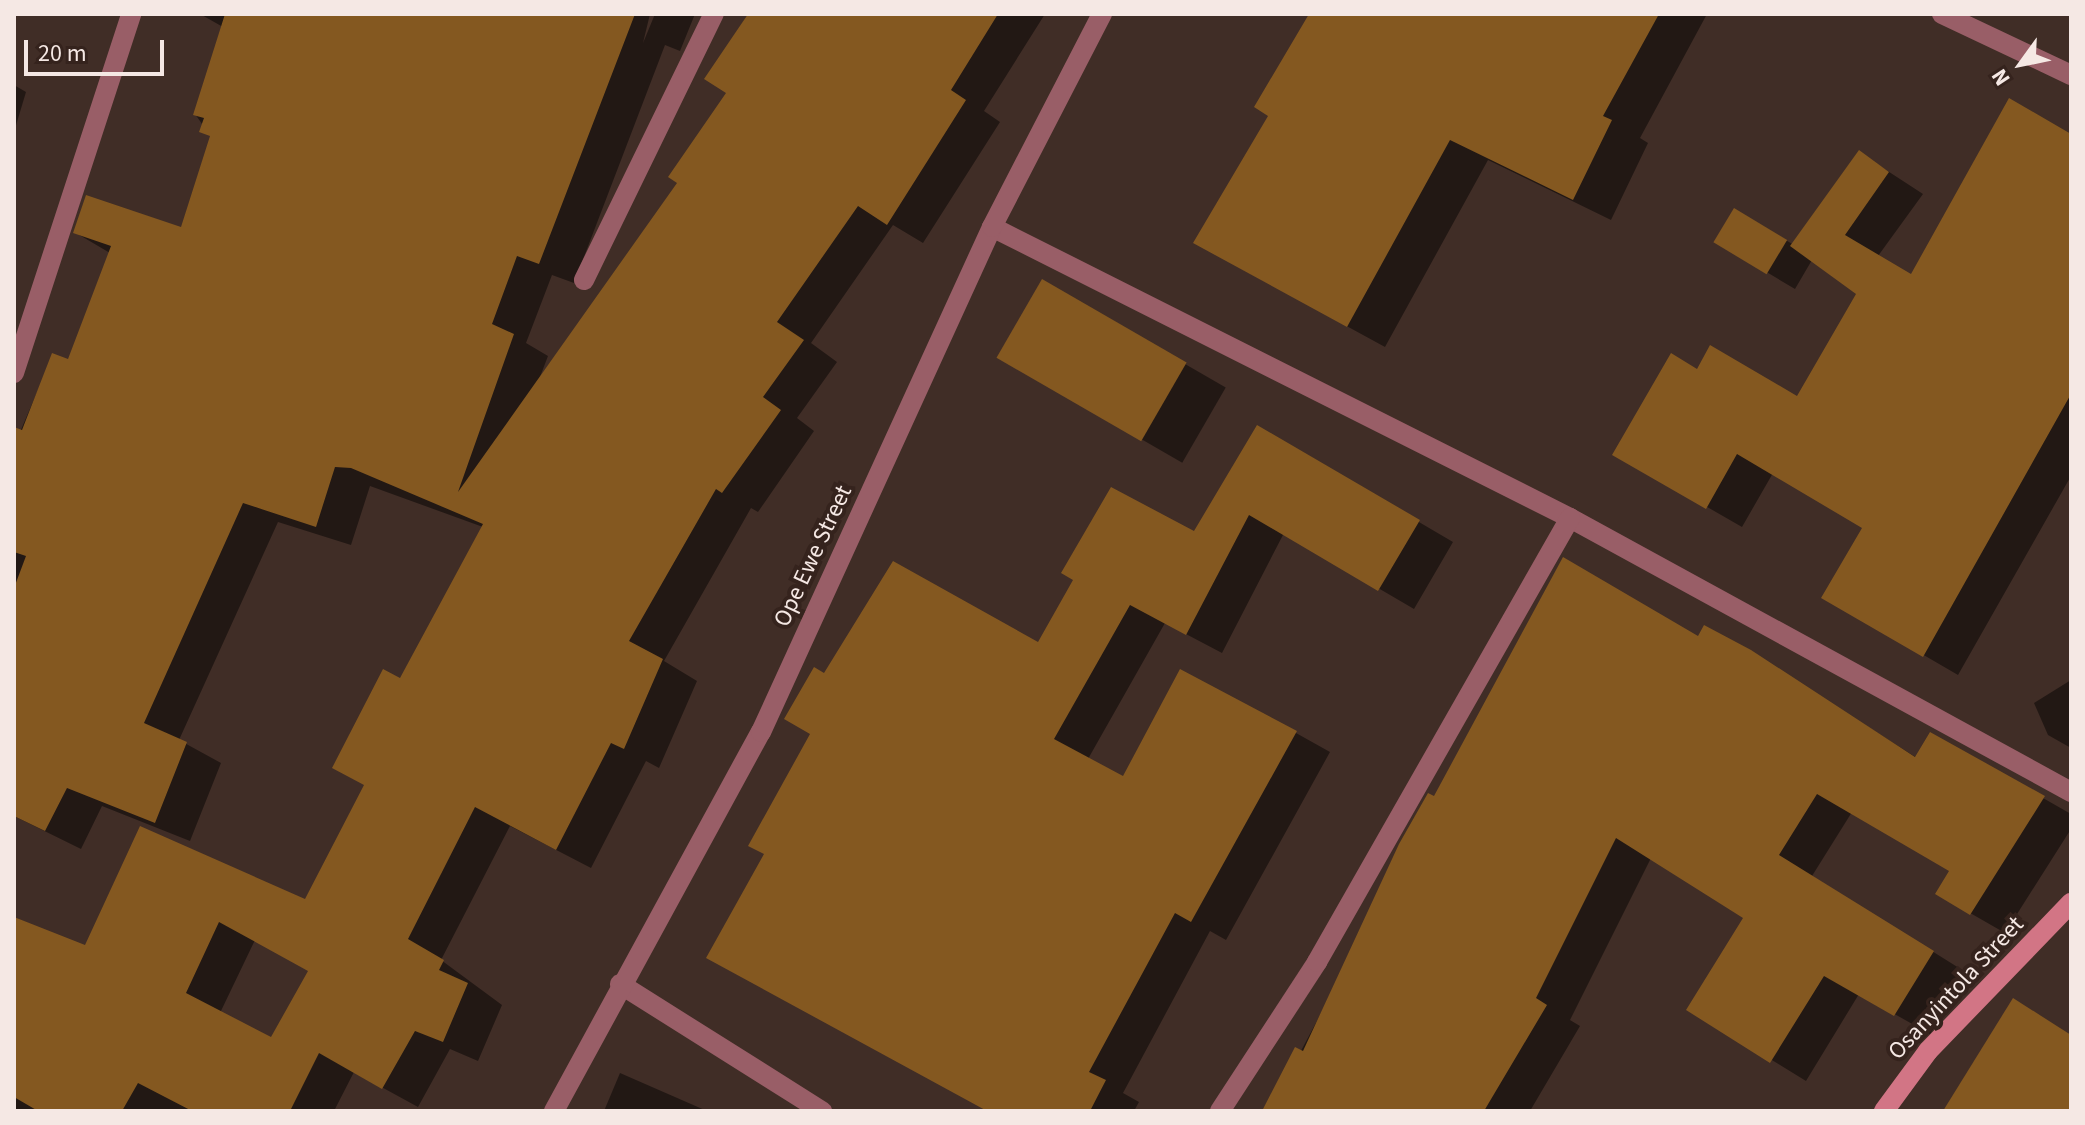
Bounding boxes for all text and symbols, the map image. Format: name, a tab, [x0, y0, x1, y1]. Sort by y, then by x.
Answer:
scale bar	[28, 24, 168, 74]
north arrow	[1981, 24, 2061, 104]
text: 20 m	[38, 36, 87, 71]
text: N	[1983, 62, 2018, 92]
street label: Ope Ewe Street	[768, 481, 858, 631]
street label: Osanyintola Street	[1882, 910, 2030, 1066]

